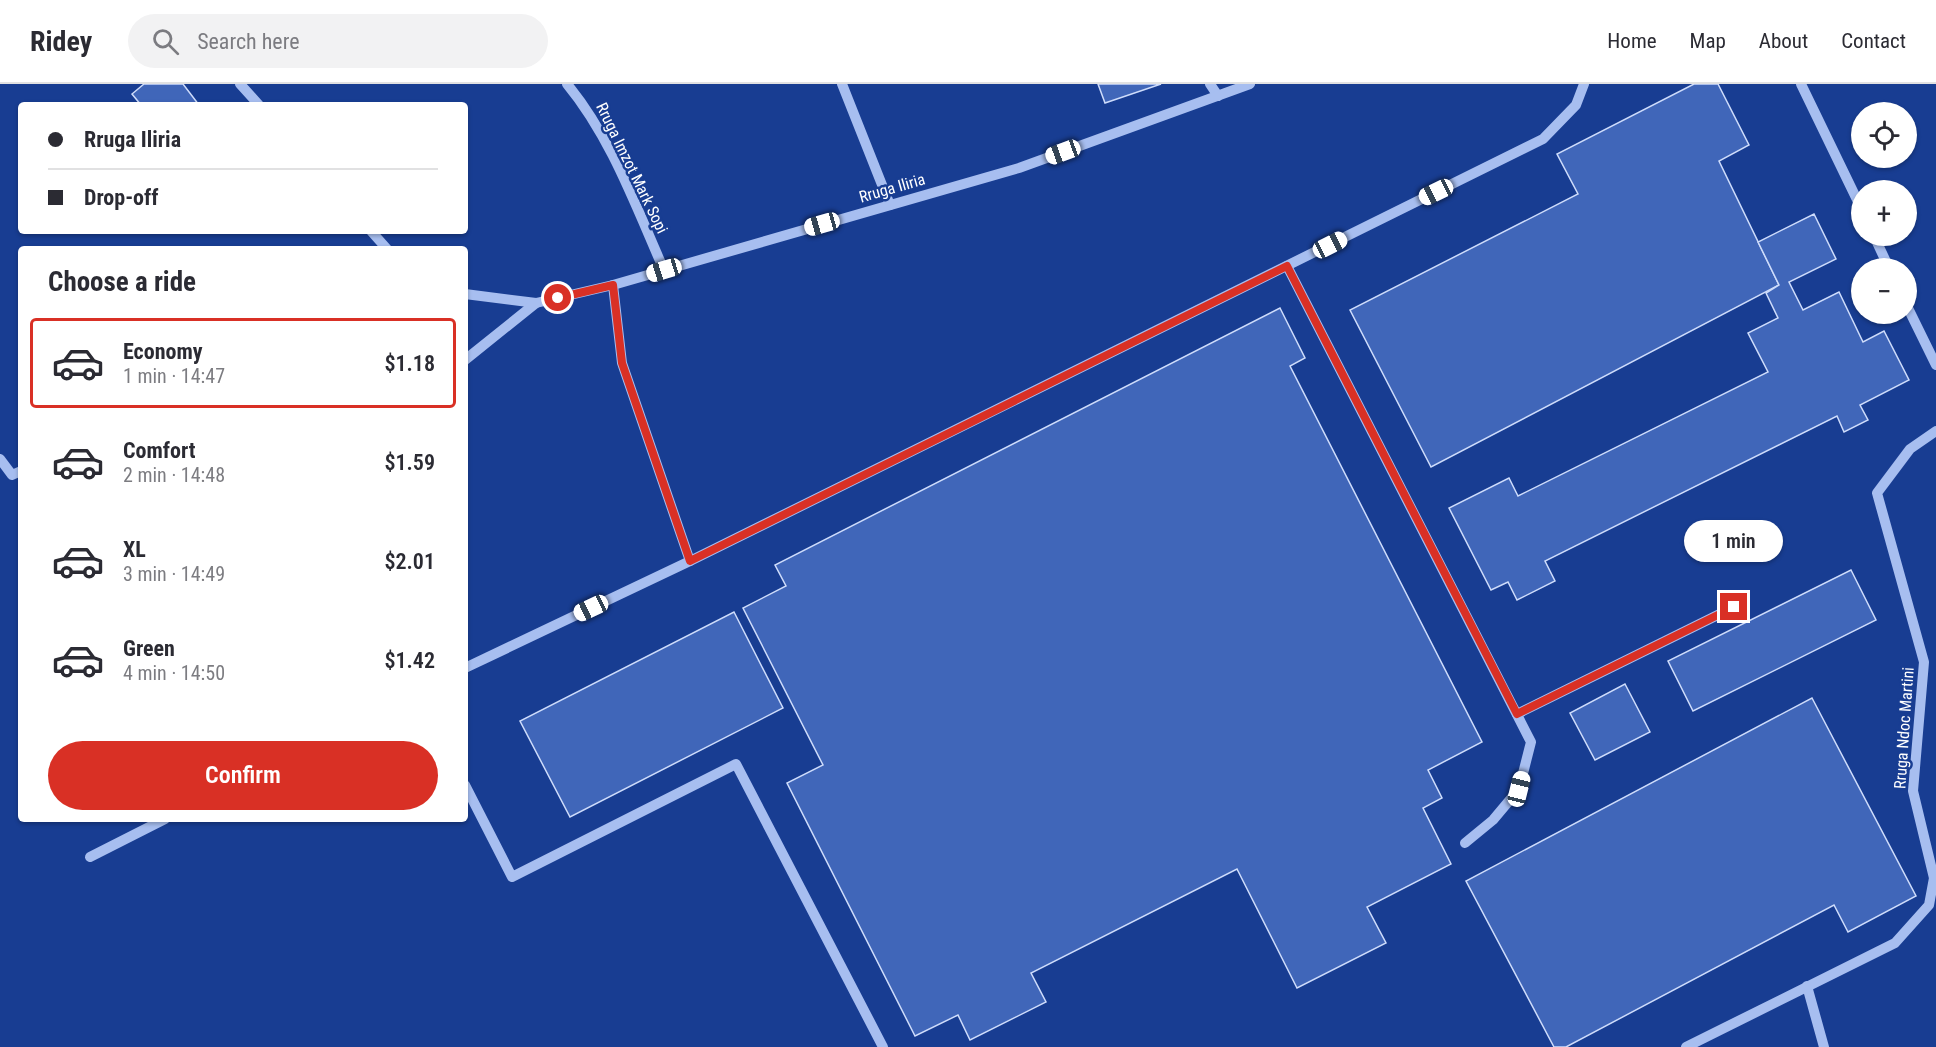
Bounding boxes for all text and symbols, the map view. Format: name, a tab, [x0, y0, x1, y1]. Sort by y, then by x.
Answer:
search box	[128, 14, 548, 68]
text: Ridey	[30, 25, 92, 58]
icon: search	[149, 25, 182, 58]
text: Search here	[197, 29, 299, 54]
text: Home	[1607, 29, 1657, 53]
text: Map	[1690, 29, 1726, 53]
text: About	[1759, 29, 1808, 53]
text: Contact	[1841, 29, 1906, 53]
street label: Rruga Imzot Mark Sopi	[592, 100, 672, 236]
map controls	[1851, 102, 1917, 324]
button: locate	[1851, 102, 1917, 168]
text: Rruga Iliria	[84, 127, 181, 152]
car	[1043, 137, 1083, 167]
street label: Rruga Iliria	[857, 170, 927, 206]
car	[1416, 176, 1456, 208]
button: +	[1851, 180, 1917, 246]
text: Drop-off	[84, 185, 158, 210]
car	[802, 210, 842, 238]
car	[1310, 229, 1350, 261]
car	[644, 256, 684, 284]
button: −	[1851, 258, 1917, 324]
text: Choose a ride	[48, 266, 196, 298]
route start	[544, 284, 571, 311]
icon: car	[51, 336, 105, 390]
text: Economy	[123, 339, 203, 364]
text: $1.18	[384, 351, 435, 376]
text: 1 min · 14:47	[123, 364, 225, 388]
icon: car	[51, 435, 105, 489]
text: Comfort	[123, 438, 196, 463]
text: $1.59	[384, 450, 435, 475]
text: 2 min · 14:48	[123, 463, 225, 487]
callout: 1 min	[1684, 520, 1784, 562]
text: 1 min	[1711, 529, 1756, 553]
icon: car	[51, 534, 105, 588]
text: XL	[123, 537, 146, 562]
text: $2.01	[384, 549, 435, 574]
text: 3 min · 14:49	[123, 562, 225, 586]
car	[571, 592, 611, 624]
route end	[1720, 593, 1747, 620]
icon: car	[51, 633, 105, 687]
text: Green	[123, 636, 175, 661]
text: $1.42	[384, 648, 435, 673]
text: 4 min · 14:50	[123, 661, 225, 685]
street label: Rruga Ndoc Martini	[1890, 666, 1918, 790]
button: Confirm	[48, 741, 438, 810]
car	[1506, 769, 1532, 809]

